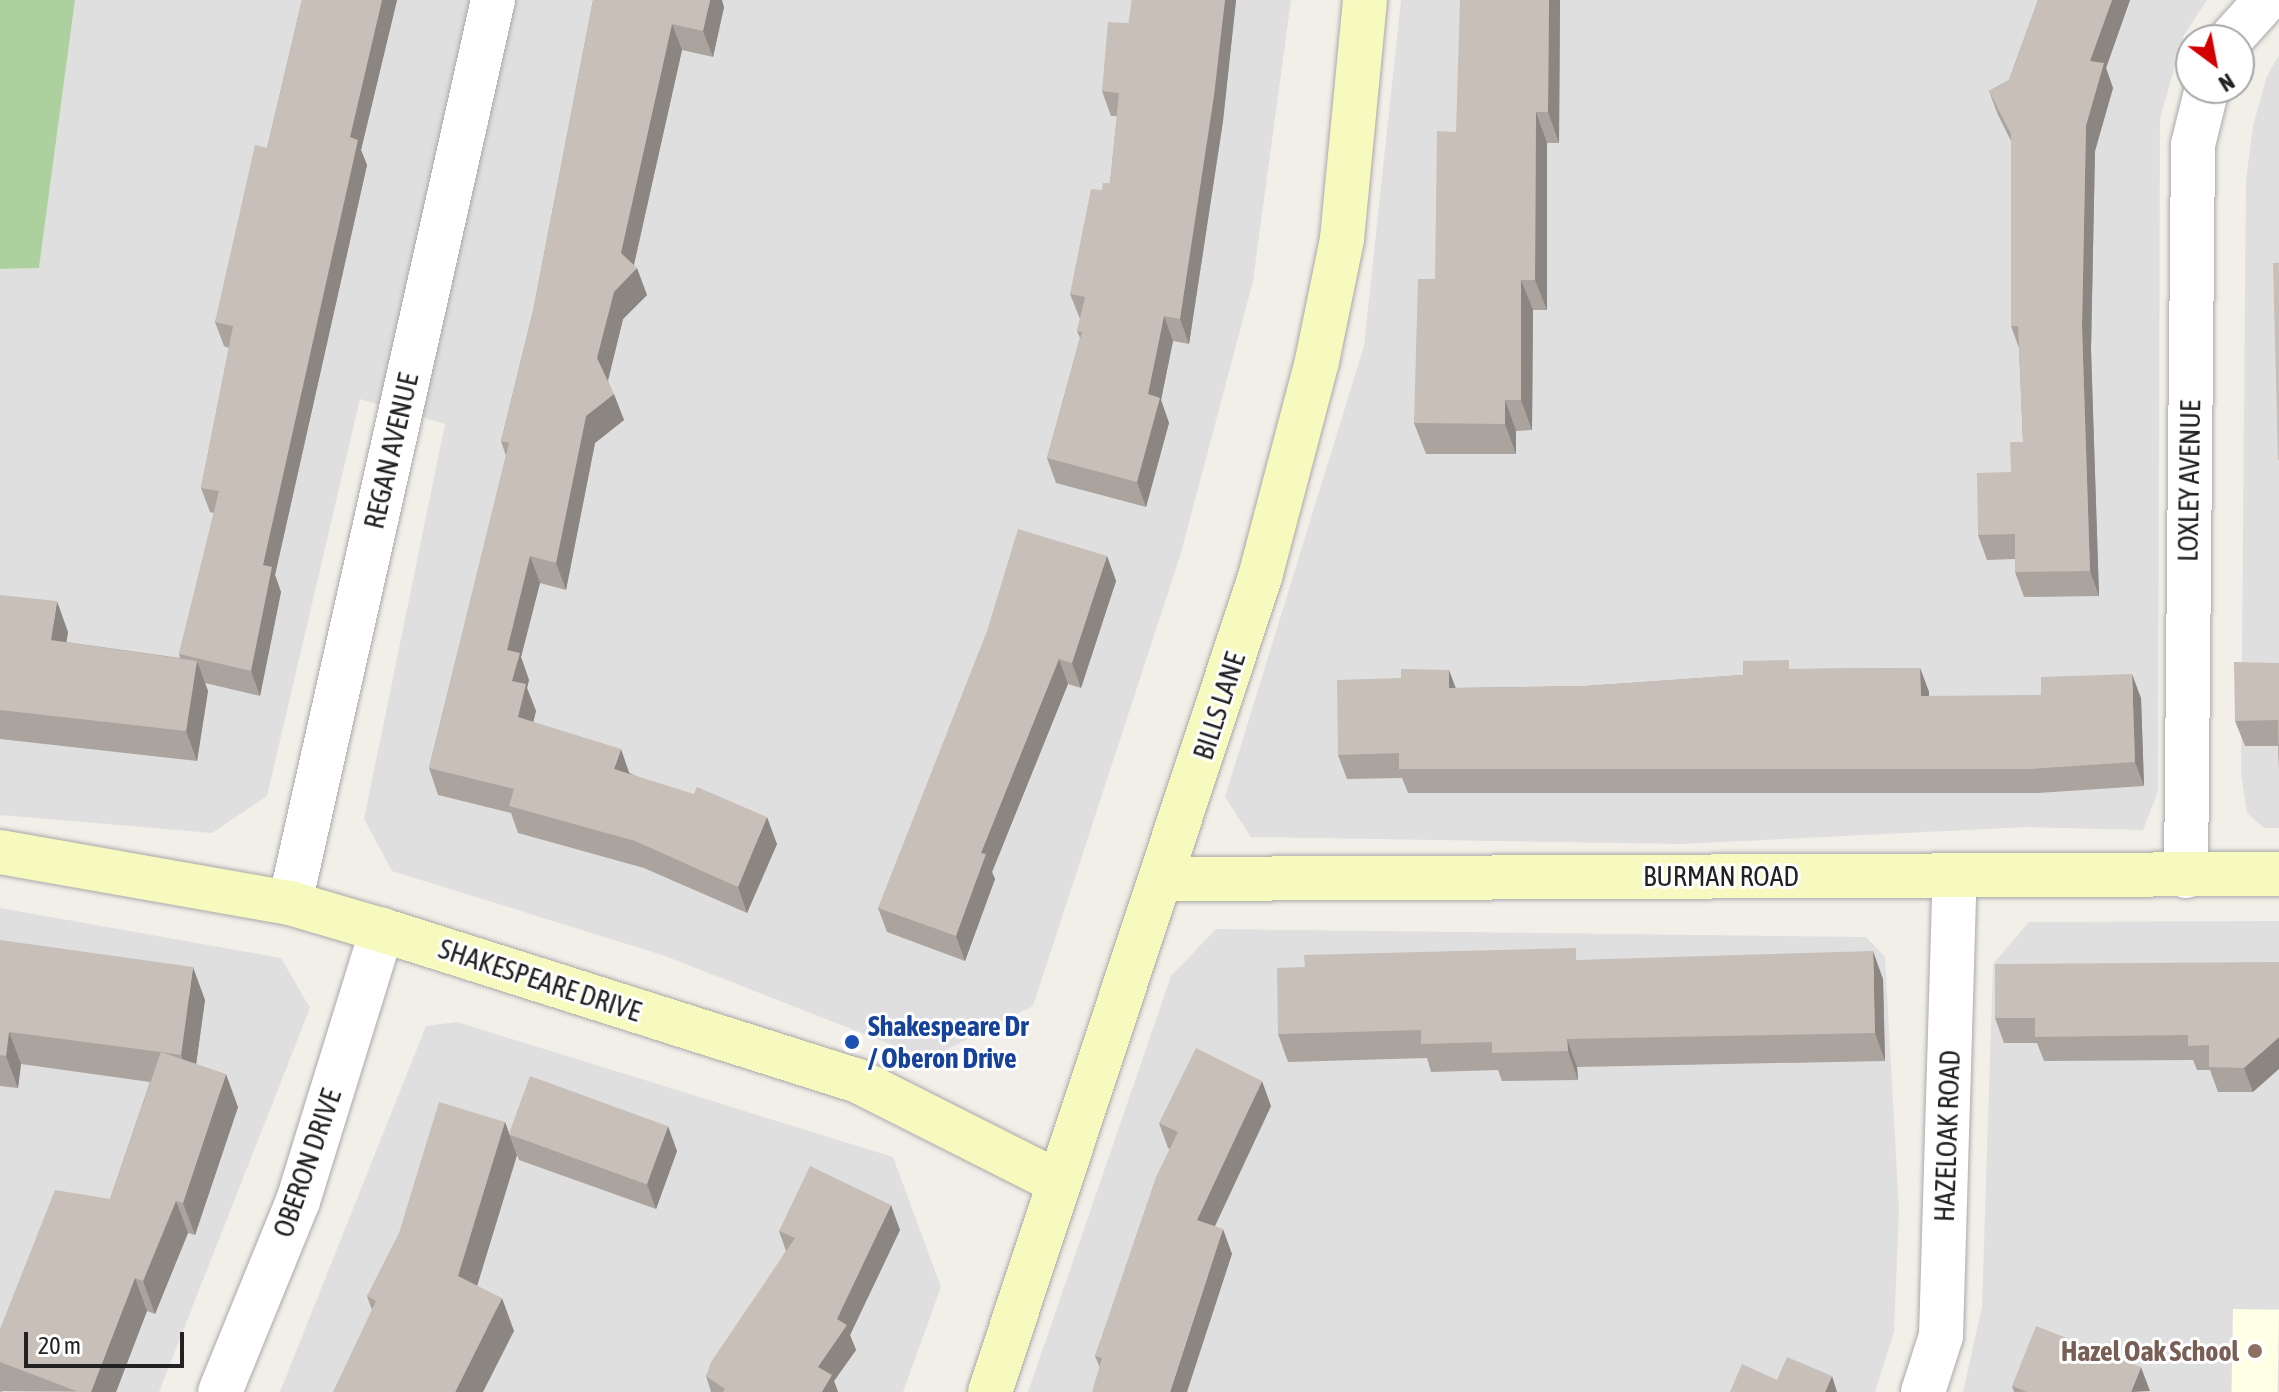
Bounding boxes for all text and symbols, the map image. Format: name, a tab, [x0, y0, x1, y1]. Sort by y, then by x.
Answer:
north arrow	[2175, 24, 2255, 104]
text: N	[2214, 68, 2239, 97]
street label: REGAN AVENUE	[357, 370, 425, 532]
street label: LOXLEY AVENUE	[2171, 400, 2207, 562]
street label: BILLS LANE	[1186, 648, 1252, 764]
street label: BURMAN ROAD	[1643, 859, 1799, 893]
street label: SHAKESPEARE DRIVE	[435, 931, 645, 1029]
place label: Shakespeare Dr / Oberon Drive	[868, 1009, 1028, 1075]
marker: Shakespeare Dr / Oberon Drive	[843, 1033, 861, 1051]
street label: HAZELOAK ROAD	[1927, 1050, 1967, 1222]
street label: OBERON DRIVE	[266, 1085, 348, 1241]
scale bar	[28, 1316, 188, 1366]
text: 20 m	[38, 1332, 81, 1359]
place label: Hazel Oak School	[2061, 1334, 2239, 1368]
marker: Hazel Oak School	[2246, 1342, 2264, 1360]

